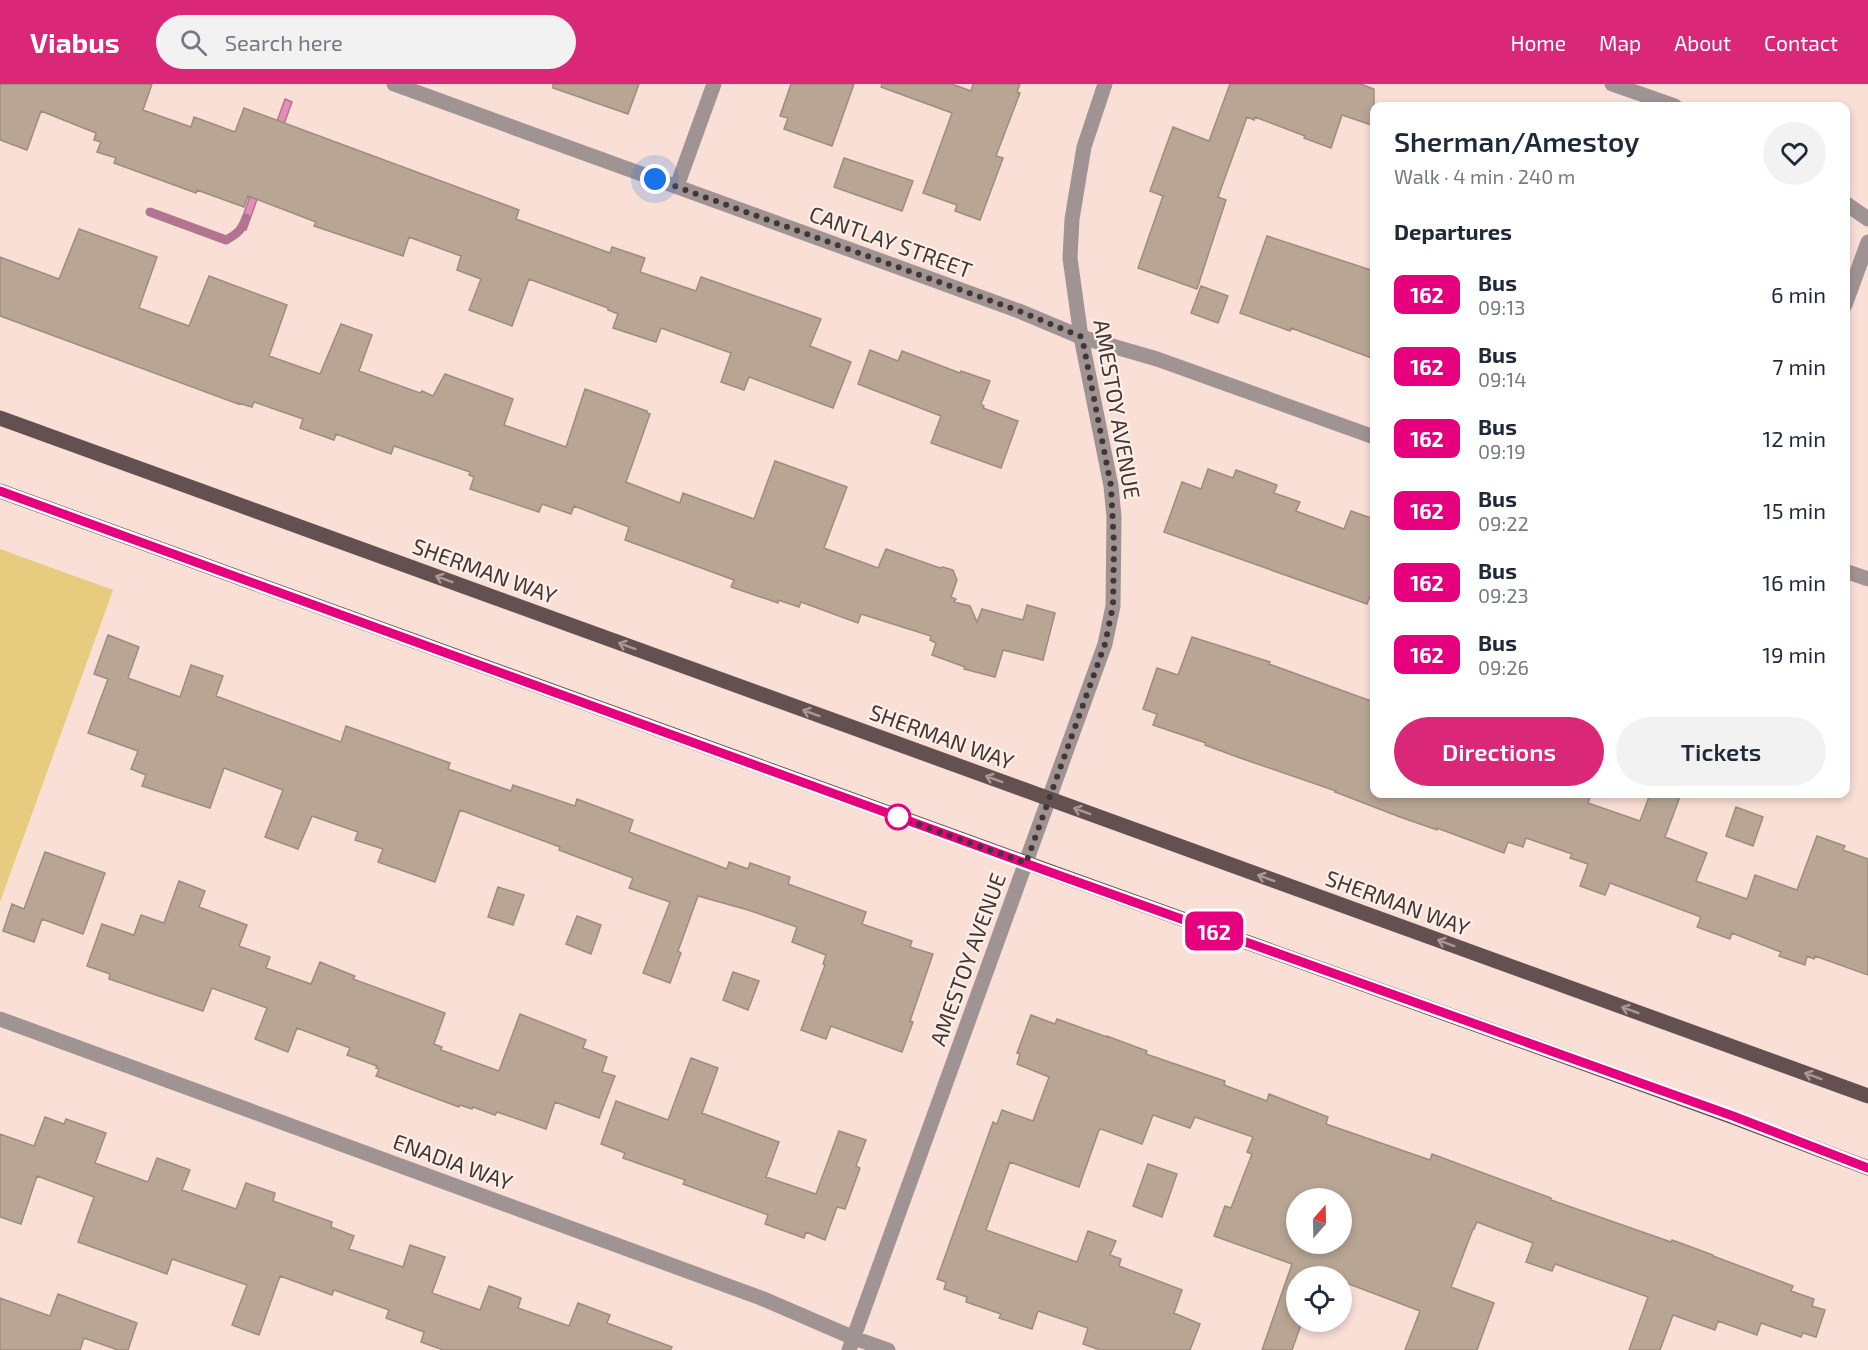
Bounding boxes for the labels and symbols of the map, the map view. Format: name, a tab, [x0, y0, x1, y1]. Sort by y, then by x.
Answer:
your location	[640, 164, 670, 194]
street label: CANTLAY STREET	[806, 199, 976, 283]
street label: AMESTOY AVENUE	[1089, 317, 1147, 501]
street label: SHERMAN WAY	[409, 532, 561, 608]
one-way arrow	[435, 573, 454, 584]
one-way arrow	[618, 640, 637, 651]
street label: SHERMAN WAY	[866, 698, 1018, 774]
one-way arrow	[802, 706, 820, 717]
one-way arrow	[985, 773, 1004, 784]
unlabelled marker	[885, 804, 911, 830]
one-way arrow	[1074, 805, 1092, 816]
street label: SHERMAN WAY	[1322, 864, 1474, 940]
street label: AMESTOY AVENUE	[924, 869, 1010, 1049]
one-way arrow	[1257, 871, 1276, 882]
line badge: 162	[1180, 912, 1248, 950]
one-way arrow	[1438, 937, 1456, 948]
one-way arrow	[1621, 1003, 1640, 1014]
one-way arrow	[1804, 1070, 1823, 1081]
street label: ENADIA WAY	[390, 1127, 517, 1195]
north arrow	[1286, 1188, 1352, 1254]

